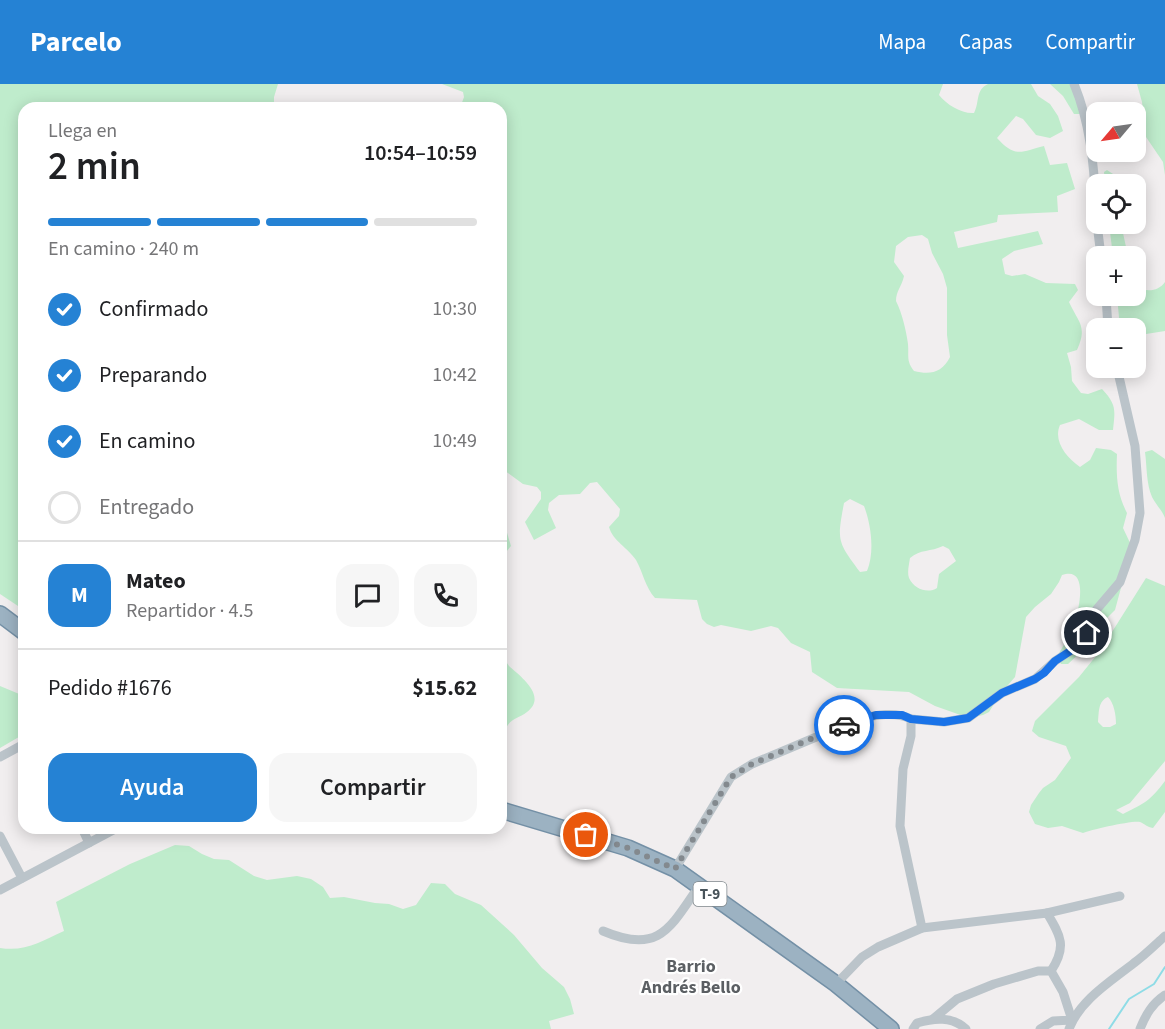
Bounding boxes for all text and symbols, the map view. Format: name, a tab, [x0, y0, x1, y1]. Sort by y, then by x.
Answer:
text: Parcelo	[30, 22, 122, 62]
text: Mapa	[878, 27, 926, 57]
text: Capas	[959, 27, 1012, 57]
text: Compartir	[1045, 27, 1135, 57]
north arrow	[1086, 102, 1146, 162]
map controls	[1086, 102, 1146, 378]
text: Llega en	[48, 117, 117, 145]
text: 10:54–10:59	[364, 137, 477, 169]
text: 2 min	[48, 139, 141, 195]
button: locate	[1086, 174, 1146, 234]
text: En camino · 240 m	[48, 235, 199, 263]
button: +	[1086, 246, 1146, 306]
icon: check	[48, 293, 81, 326]
text: Confirmado	[99, 293, 208, 325]
text: 10:30	[432, 295, 477, 323]
button: −	[1086, 318, 1146, 378]
icon: check	[48, 359, 81, 392]
text: Preparando	[99, 359, 207, 391]
text: 10:42	[432, 361, 477, 389]
icon: check	[48, 425, 81, 458]
text: En camino	[99, 425, 196, 457]
text: 10:49	[432, 427, 477, 455]
text: Entregado	[99, 491, 194, 523]
button: chat	[336, 564, 399, 627]
button: phone	[414, 564, 477, 627]
text: Mateo	[126, 565, 186, 597]
text: M	[71, 579, 88, 611]
text: Repartidor · 4.5	[126, 597, 253, 625]
pin	[1061, 607, 1112, 658]
icon: home	[1070, 616, 1103, 649]
text: Pedido #1676	[48, 672, 172, 704]
text: $15.62	[412, 672, 477, 704]
courier	[814, 695, 874, 755]
icon: car	[828, 709, 861, 742]
button: Ayuda	[48, 753, 257, 822]
button: Compartir	[269, 753, 477, 822]
pin	[560, 809, 611, 860]
icon: bag	[569, 818, 602, 851]
road number: T-9	[694, 882, 726, 906]
district label: Barrio Andrés Bello	[640, 954, 741, 1000]

